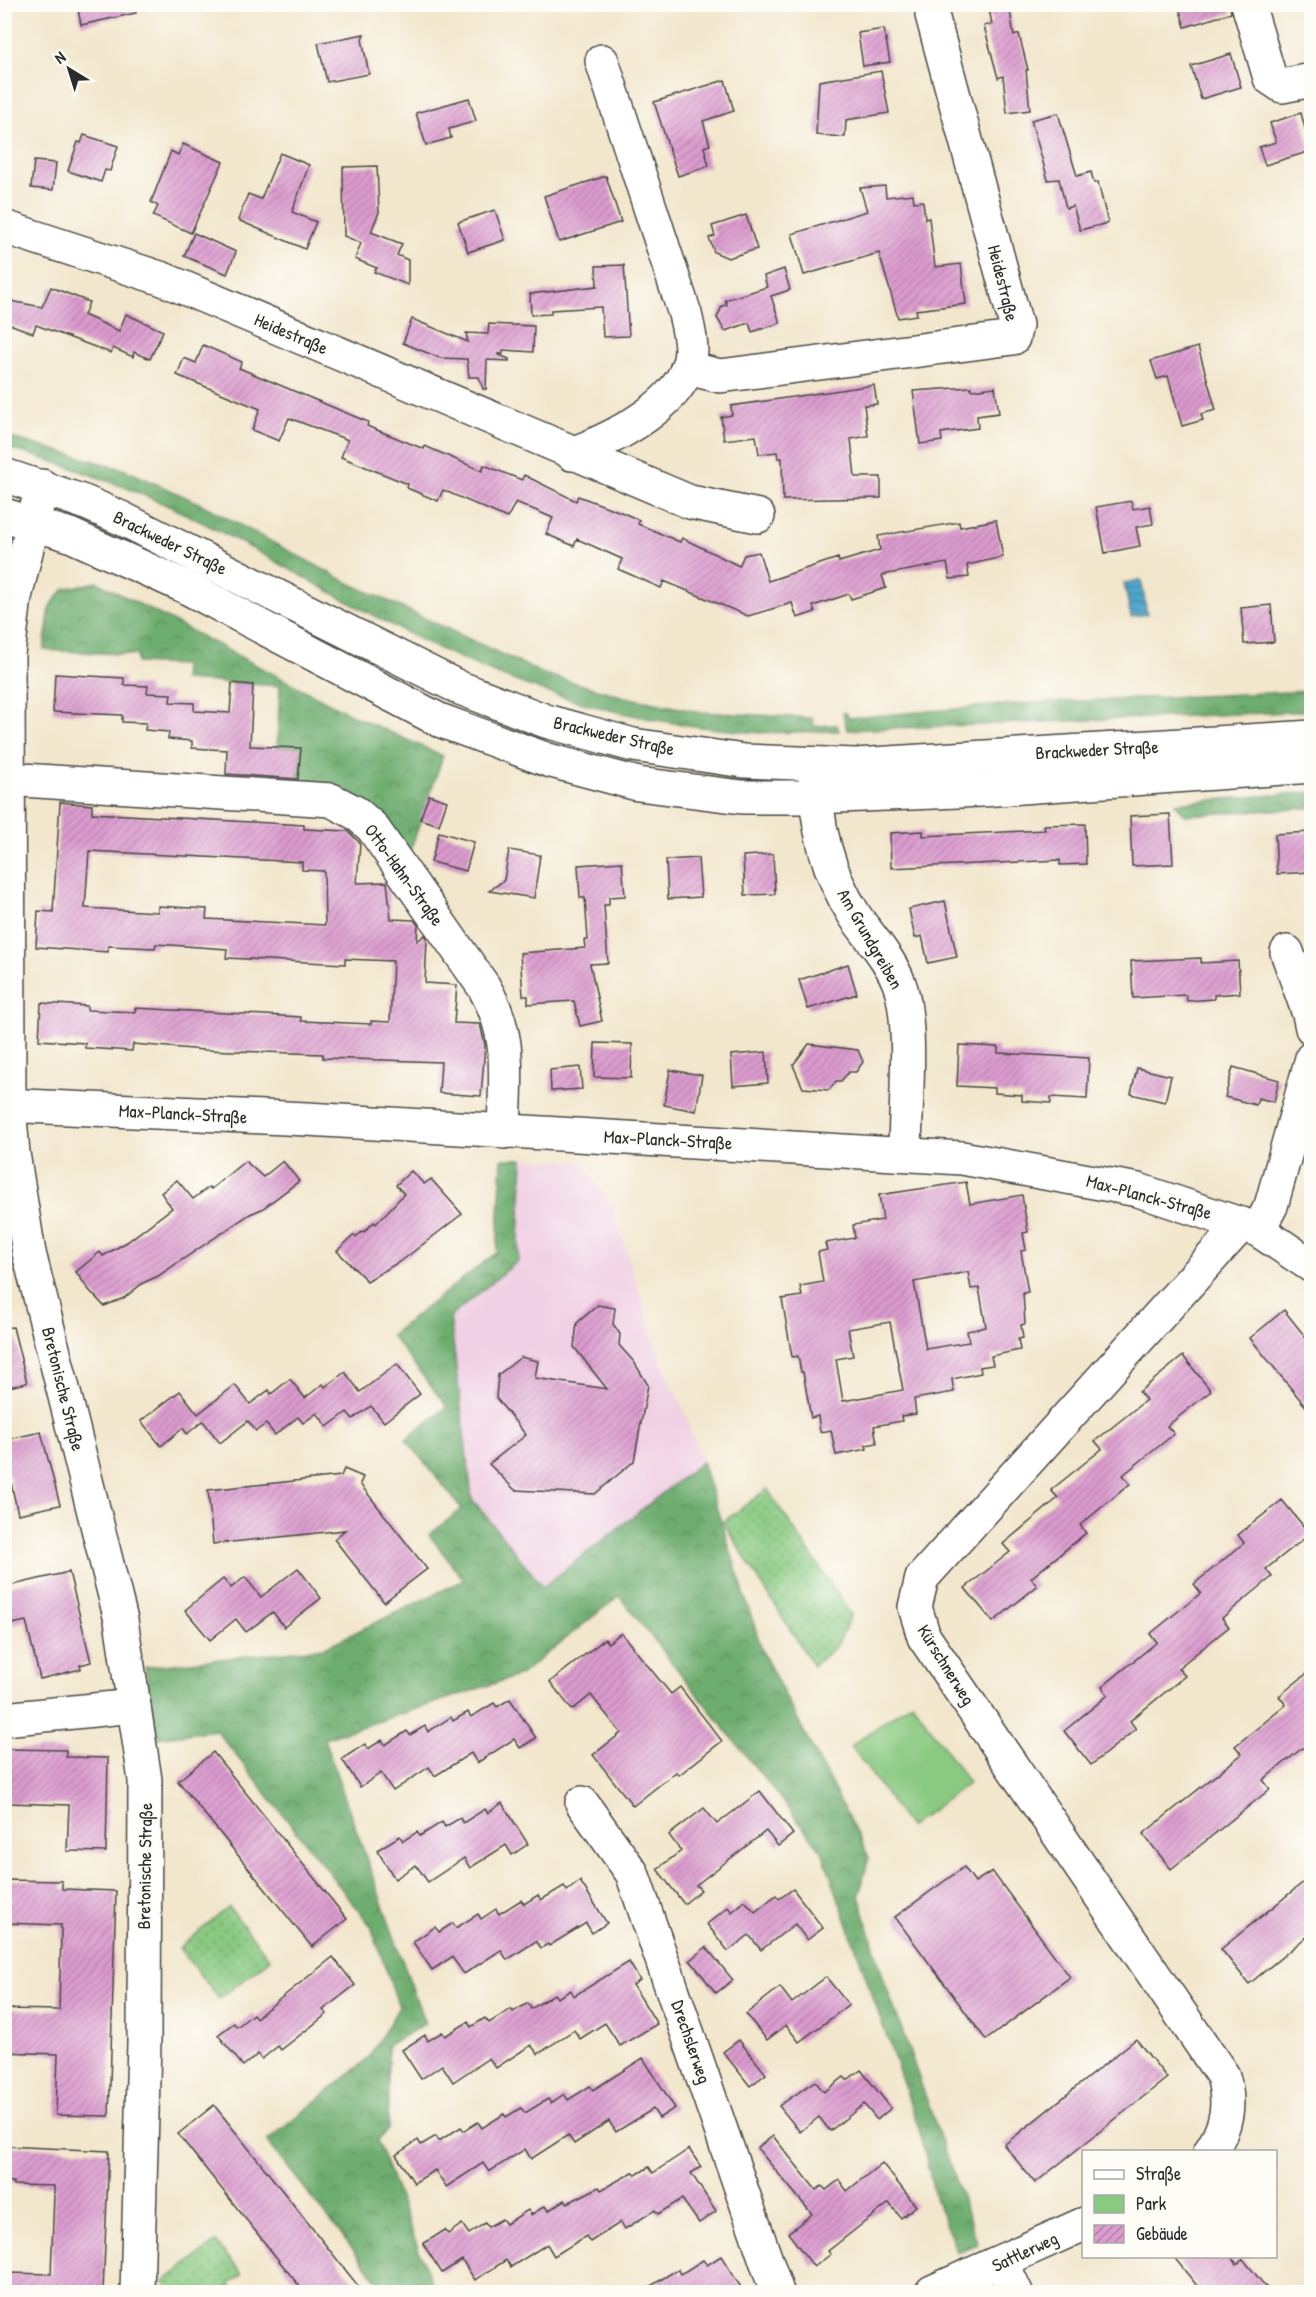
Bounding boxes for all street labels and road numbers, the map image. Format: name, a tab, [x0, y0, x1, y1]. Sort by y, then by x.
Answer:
street label: Heidestraße	[982, 242, 1025, 324]
street label: Heidestraße	[251, 307, 332, 360]
street label: Brackweder Straße	[109, 504, 231, 581]
street label: Brackweder Straße	[551, 709, 677, 762]
street label: Brackweder Straße	[1035, 734, 1159, 765]
street label: Otto-Hahn-Straße	[359, 819, 450, 931]
street label: Am Grundgreiben	[832, 884, 909, 993]
street label: Max-Planck-Straße	[118, 1098, 248, 1129]
street label: Max-Planck-Straße	[603, 1124, 733, 1155]
street label: Max-Planck-Straße	[1084, 1168, 1214, 1225]
street label: Bretonische Straße	[36, 1324, 91, 1453]
street label: Kürschnerweg	[912, 1620, 981, 1710]
street label: Bretonische Straße	[131, 1802, 158, 1930]
street label: Drechslerweg	[666, 1997, 717, 2087]
street label: Sattlerweg	[988, 2225, 1062, 2278]

